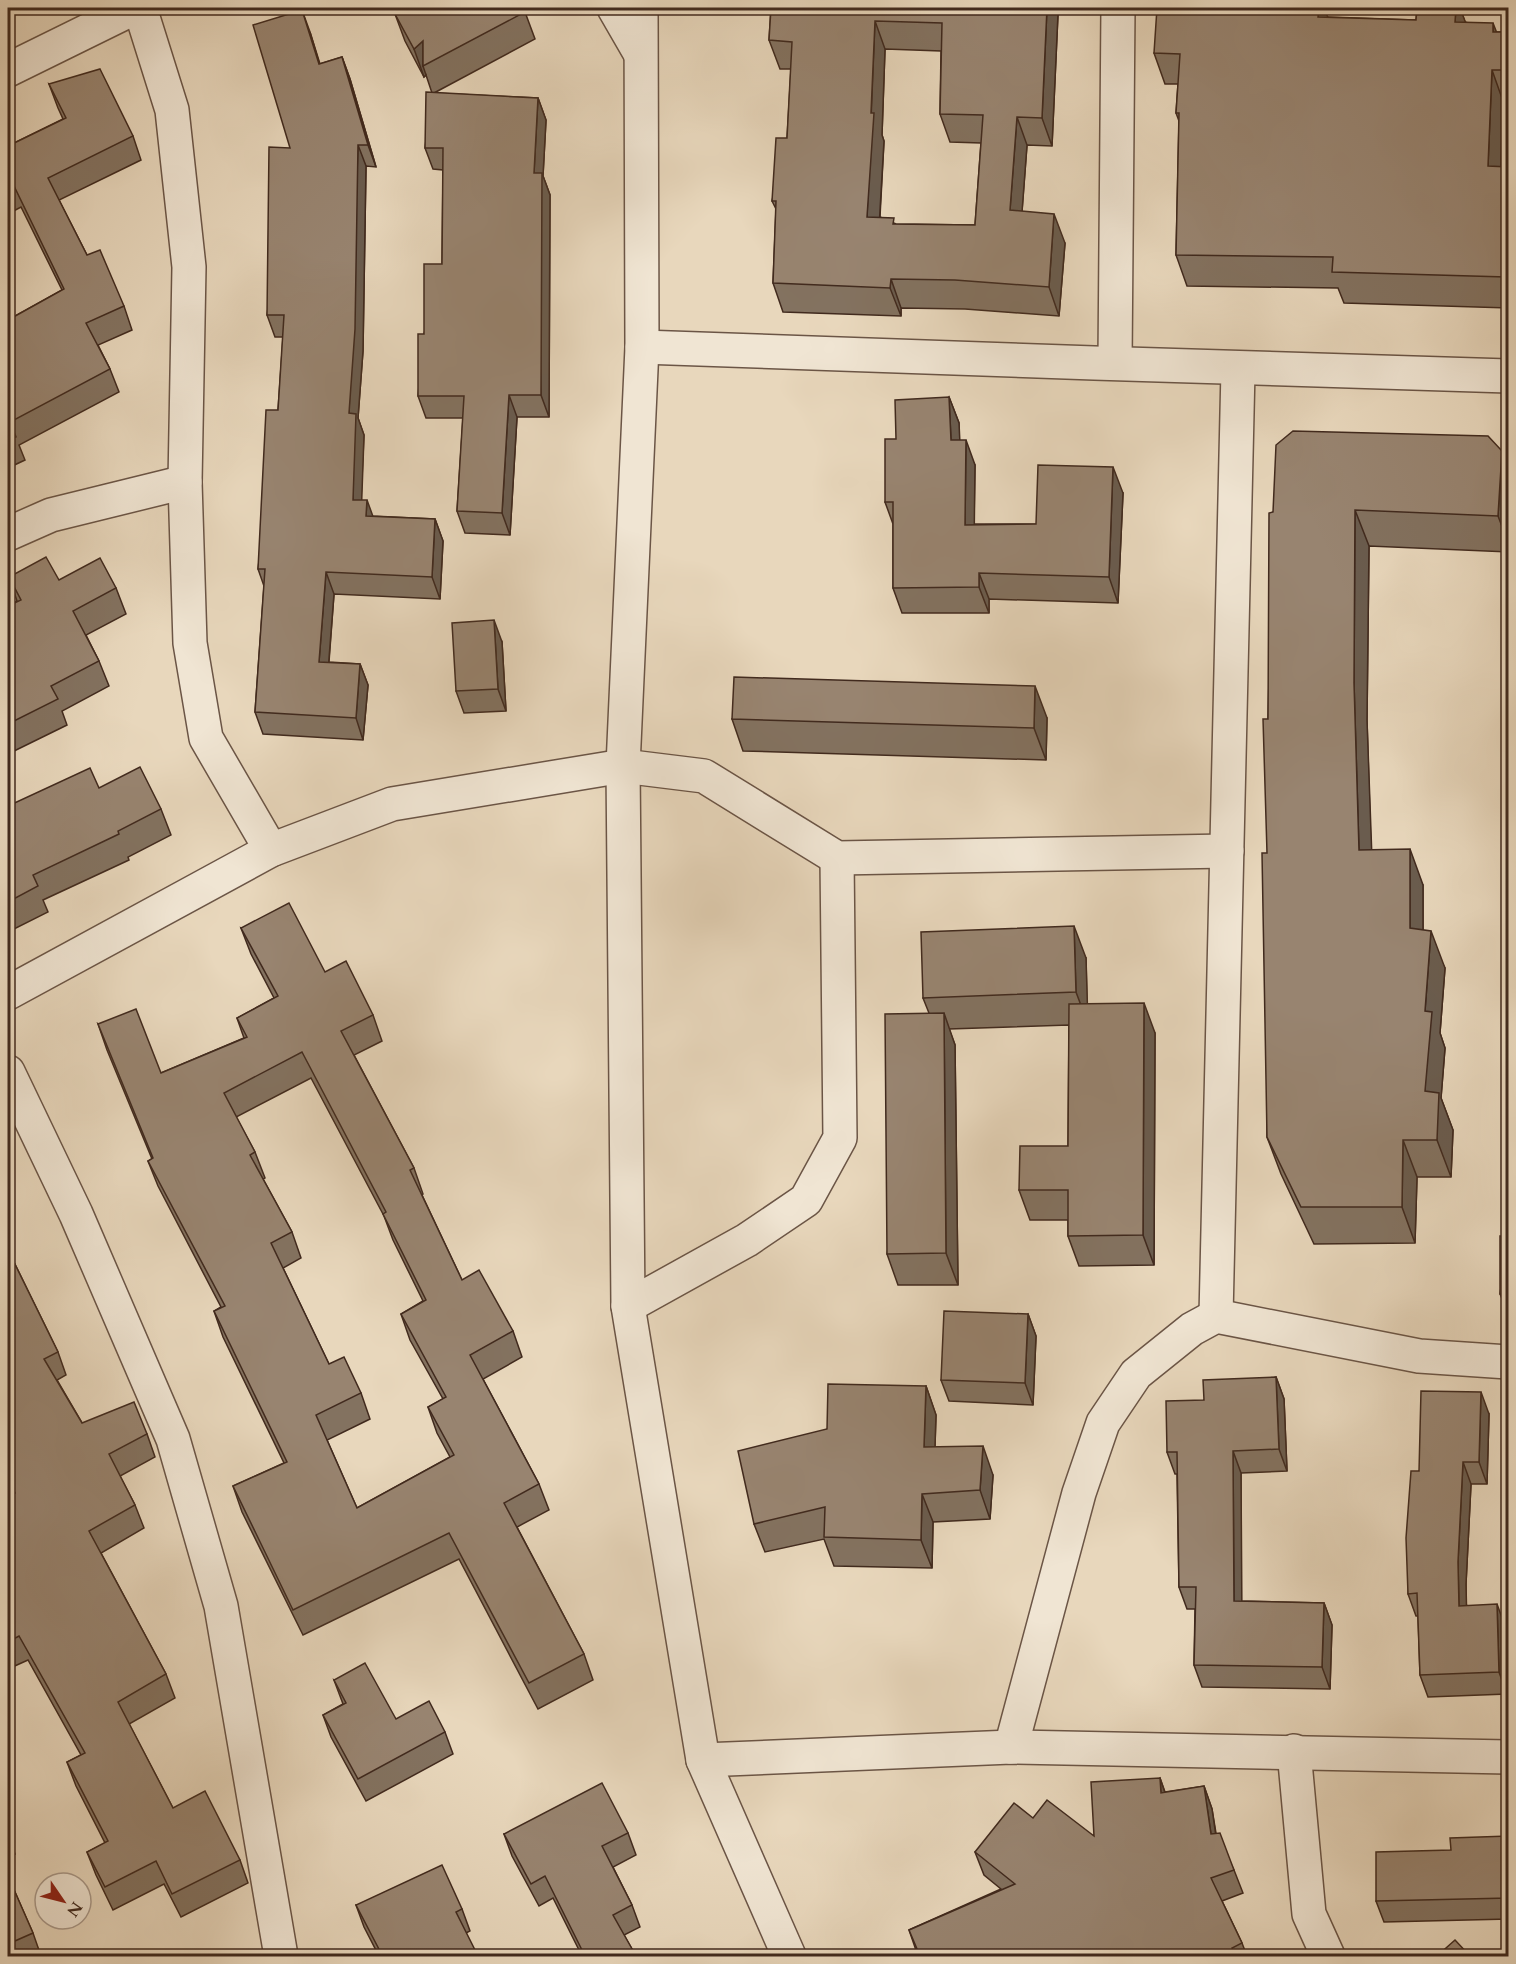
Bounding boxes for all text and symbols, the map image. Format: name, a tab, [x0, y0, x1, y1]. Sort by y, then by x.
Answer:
north arrow	[33, 1871, 93, 1931]
text: N	[61, 1897, 87, 1921]

